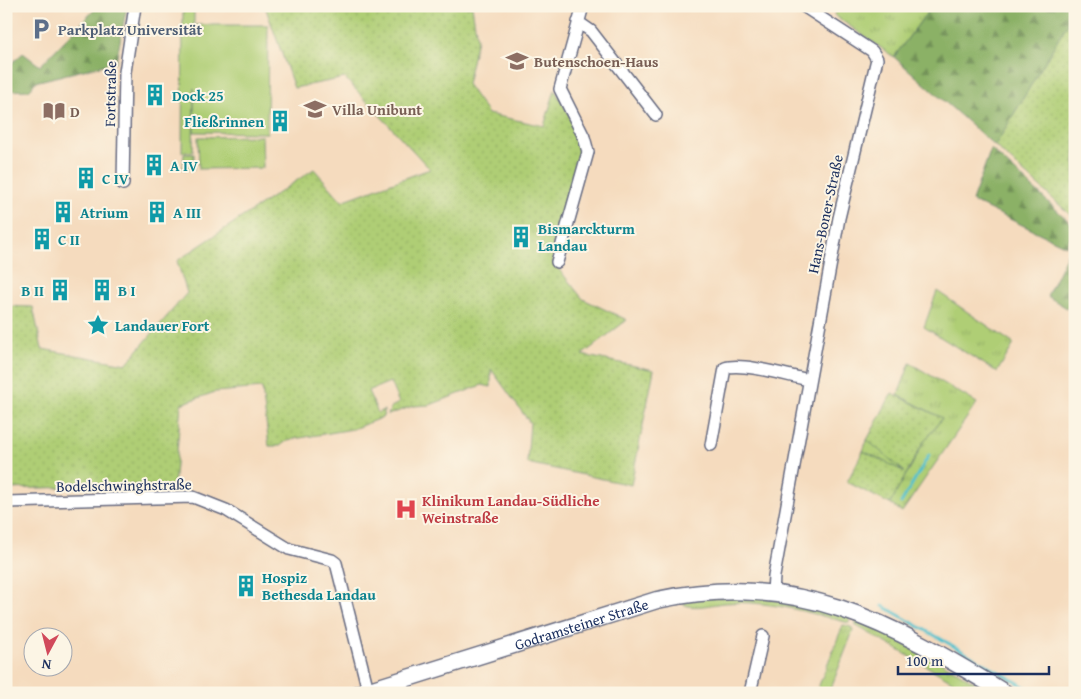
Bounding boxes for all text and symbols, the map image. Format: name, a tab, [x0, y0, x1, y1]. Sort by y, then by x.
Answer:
parking icon: Parkplatz Universität	[28, 16, 54, 42]
place label: Parkplatz Universität	[58, 19, 203, 40]
school or university icon: Butenschoen-Haus	[504, 48, 530, 74]
place label: Butenschoen-Haus	[534, 51, 659, 72]
street label: Fortstraße	[99, 61, 121, 127]
building icon: Dock 25	[142, 82, 168, 108]
place label: Dock 25	[172, 85, 224, 106]
school or university icon: Villa Unibunt	[302, 96, 328, 122]
library icon: D	[41, 98, 67, 124]
place label: Villa Unibunt	[332, 99, 422, 120]
place label: D	[70, 101, 80, 122]
building icon: Fließrinnen	[267, 108, 293, 134]
place label: Fließrinnen	[184, 111, 264, 132]
building icon: A IV	[141, 152, 167, 178]
street label: Hans-Boner-Straße	[802, 153, 848, 275]
place label: A IV	[170, 155, 198, 176]
building icon: C IV	[73, 165, 99, 191]
place label: C IV	[102, 168, 129, 189]
building icon: Atrium	[50, 199, 76, 225]
building icon: A III	[144, 199, 170, 225]
place label: Atrium	[80, 202, 128, 223]
place label: A III	[173, 202, 201, 223]
place label: Bismarckturm Landau	[538, 218, 635, 256]
building icon: Bismarckturm Landau	[508, 224, 534, 250]
building icon: C II	[29, 226, 55, 252]
place label: C II	[58, 229, 80, 250]
building icon: B II	[47, 277, 73, 303]
building icon: B I	[89, 277, 115, 303]
place label: B II	[21, 280, 44, 301]
place label: B I	[118, 280, 136, 301]
place icon: Landauer Fort	[85, 312, 111, 338]
place label: Landauer Fort	[115, 315, 210, 336]
street label: Bodelschwinghstraße	[56, 473, 192, 497]
place label: Klinikum Landau-Südliche Weinstraße	[422, 490, 600, 528]
hospital icon: Klinikum Landau-Südliche Weinstraße	[393, 496, 419, 522]
place label: Hospiz Bethesda Landau	[262, 567, 376, 605]
building icon: Hospiz Bethesda Landau	[233, 573, 259, 599]
street label: Godramsteiner Straße	[512, 593, 651, 654]
north arrow	[22, 626, 72, 676]
scale bar	[898, 644, 1050, 676]
text: 100 m	[906, 650, 944, 671]
text: N	[40, 654, 52, 675]

